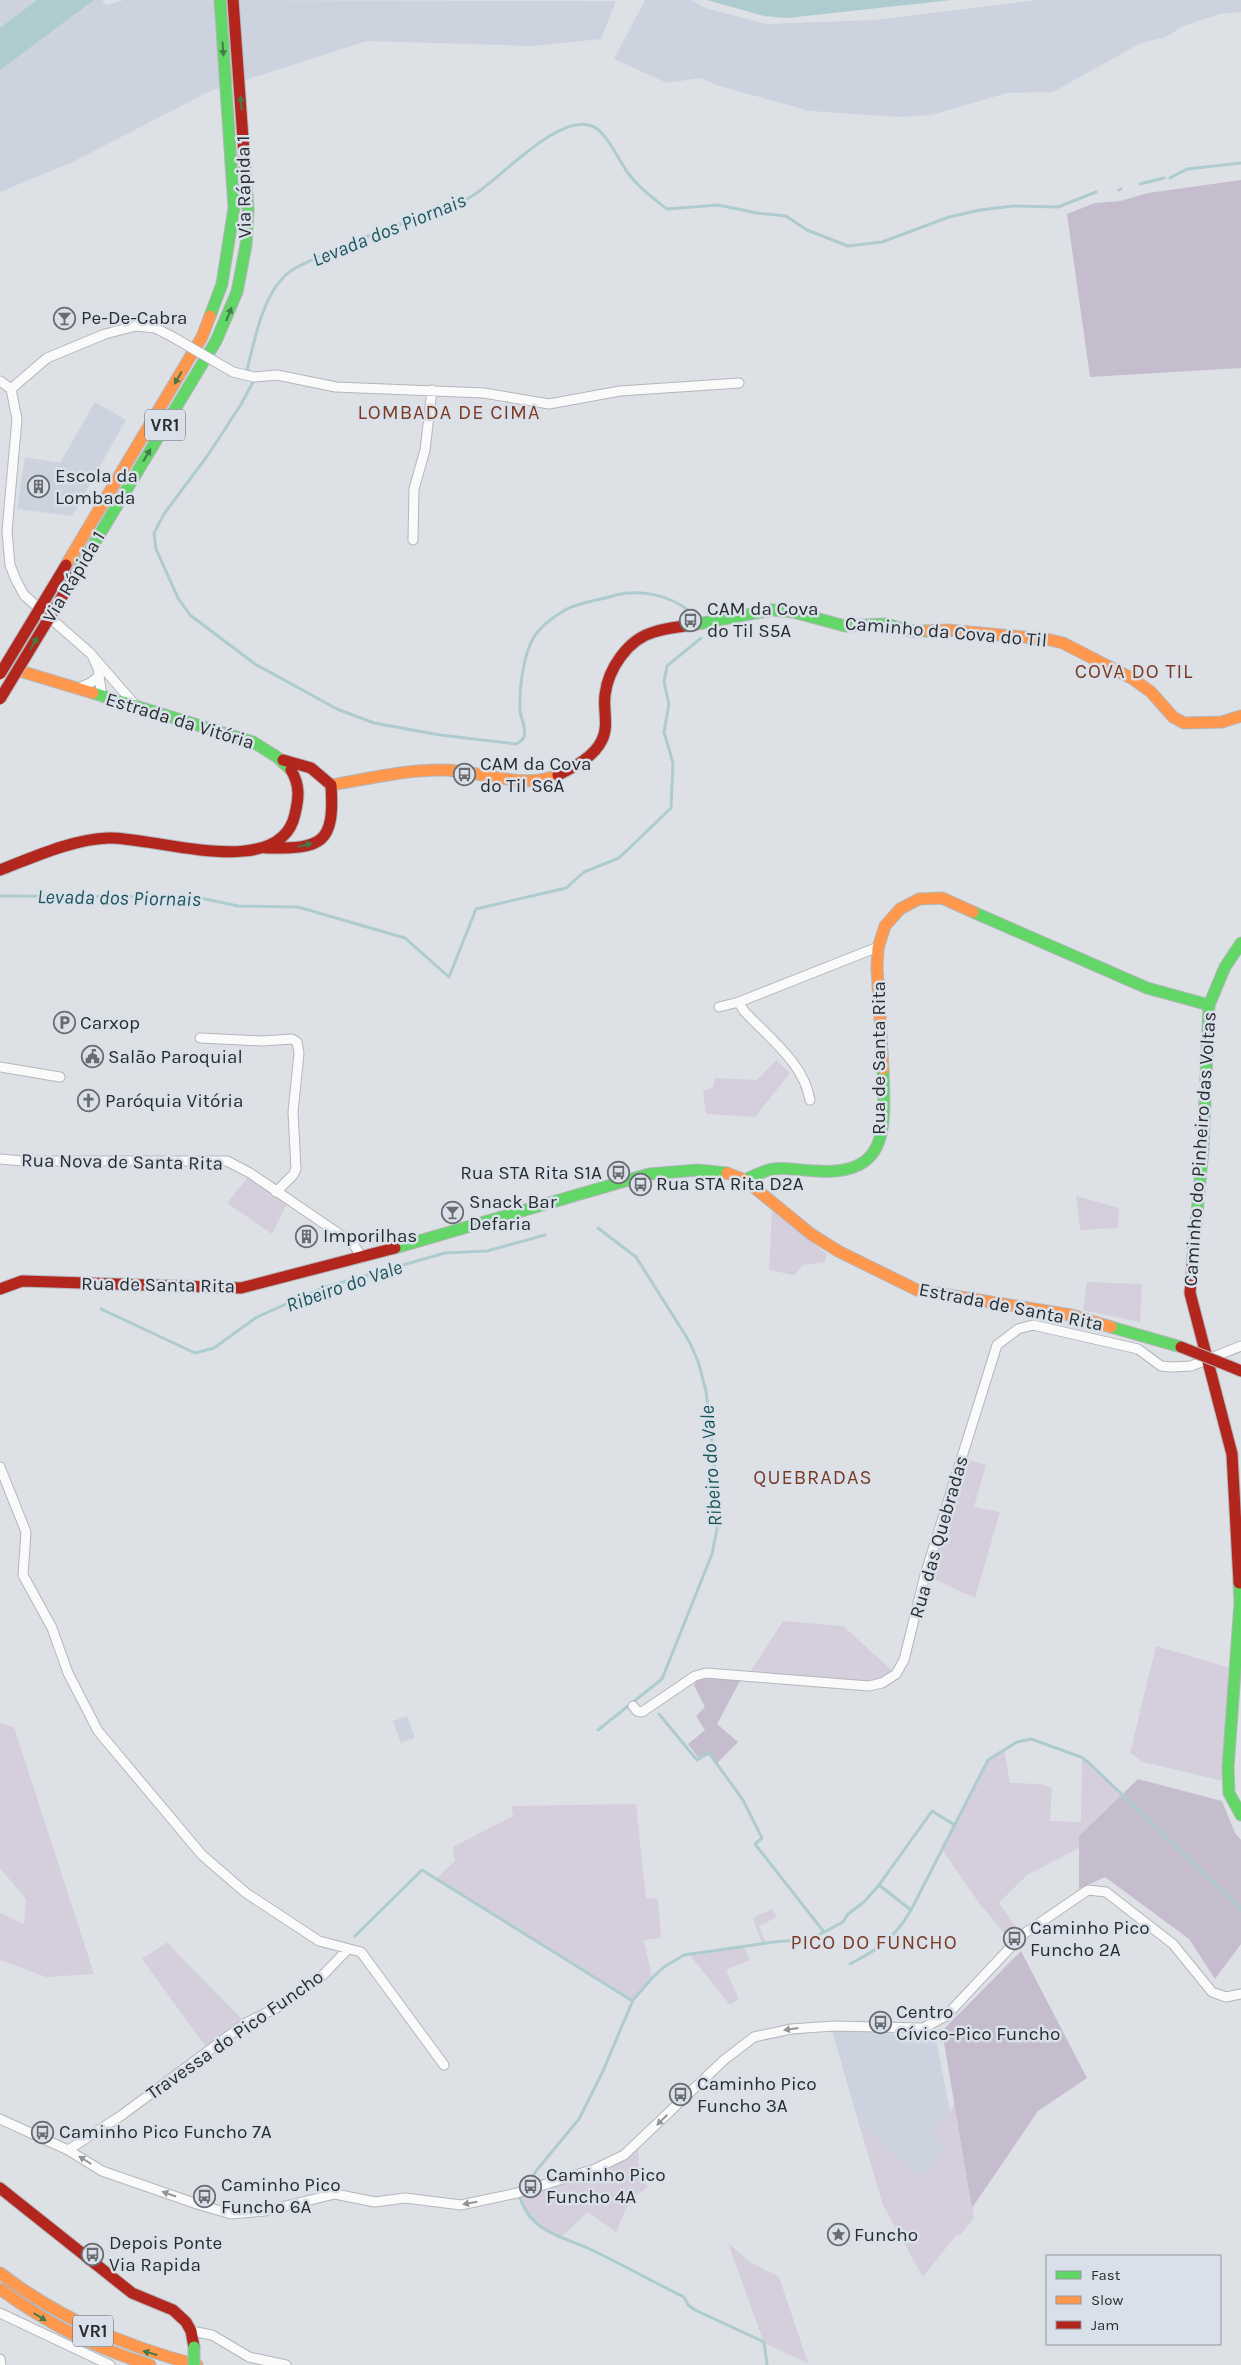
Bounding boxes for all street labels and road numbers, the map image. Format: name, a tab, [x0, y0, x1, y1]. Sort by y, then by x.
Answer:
street label: Via Rápida 1	[232, 135, 256, 239]
road number: VR1	[145, 410, 185, 440]
street label: Via Rápida 1	[38, 527, 110, 627]
street label: Caminho da Cova do Til	[844, 612, 1048, 652]
street label: Estrada da Vitória	[103, 688, 257, 754]
street label: Rua de Santa Rita	[868, 981, 890, 1135]
street label: Caminho do Pinheiro das Voltas	[1179, 1011, 1221, 1287]
street label: Rua Nova de Santa Rita	[21, 1149, 223, 1175]
street label: Rua de Santa Rita	[81, 1273, 235, 1297]
street label: Estrada de Santa Rita	[917, 1278, 1105, 1336]
street label: Rua das Quebradas	[905, 1453, 973, 1621]
street label: Travessa do Pico Funcho	[142, 1966, 328, 2104]
road number: VR1	[73, 2316, 113, 2346]

